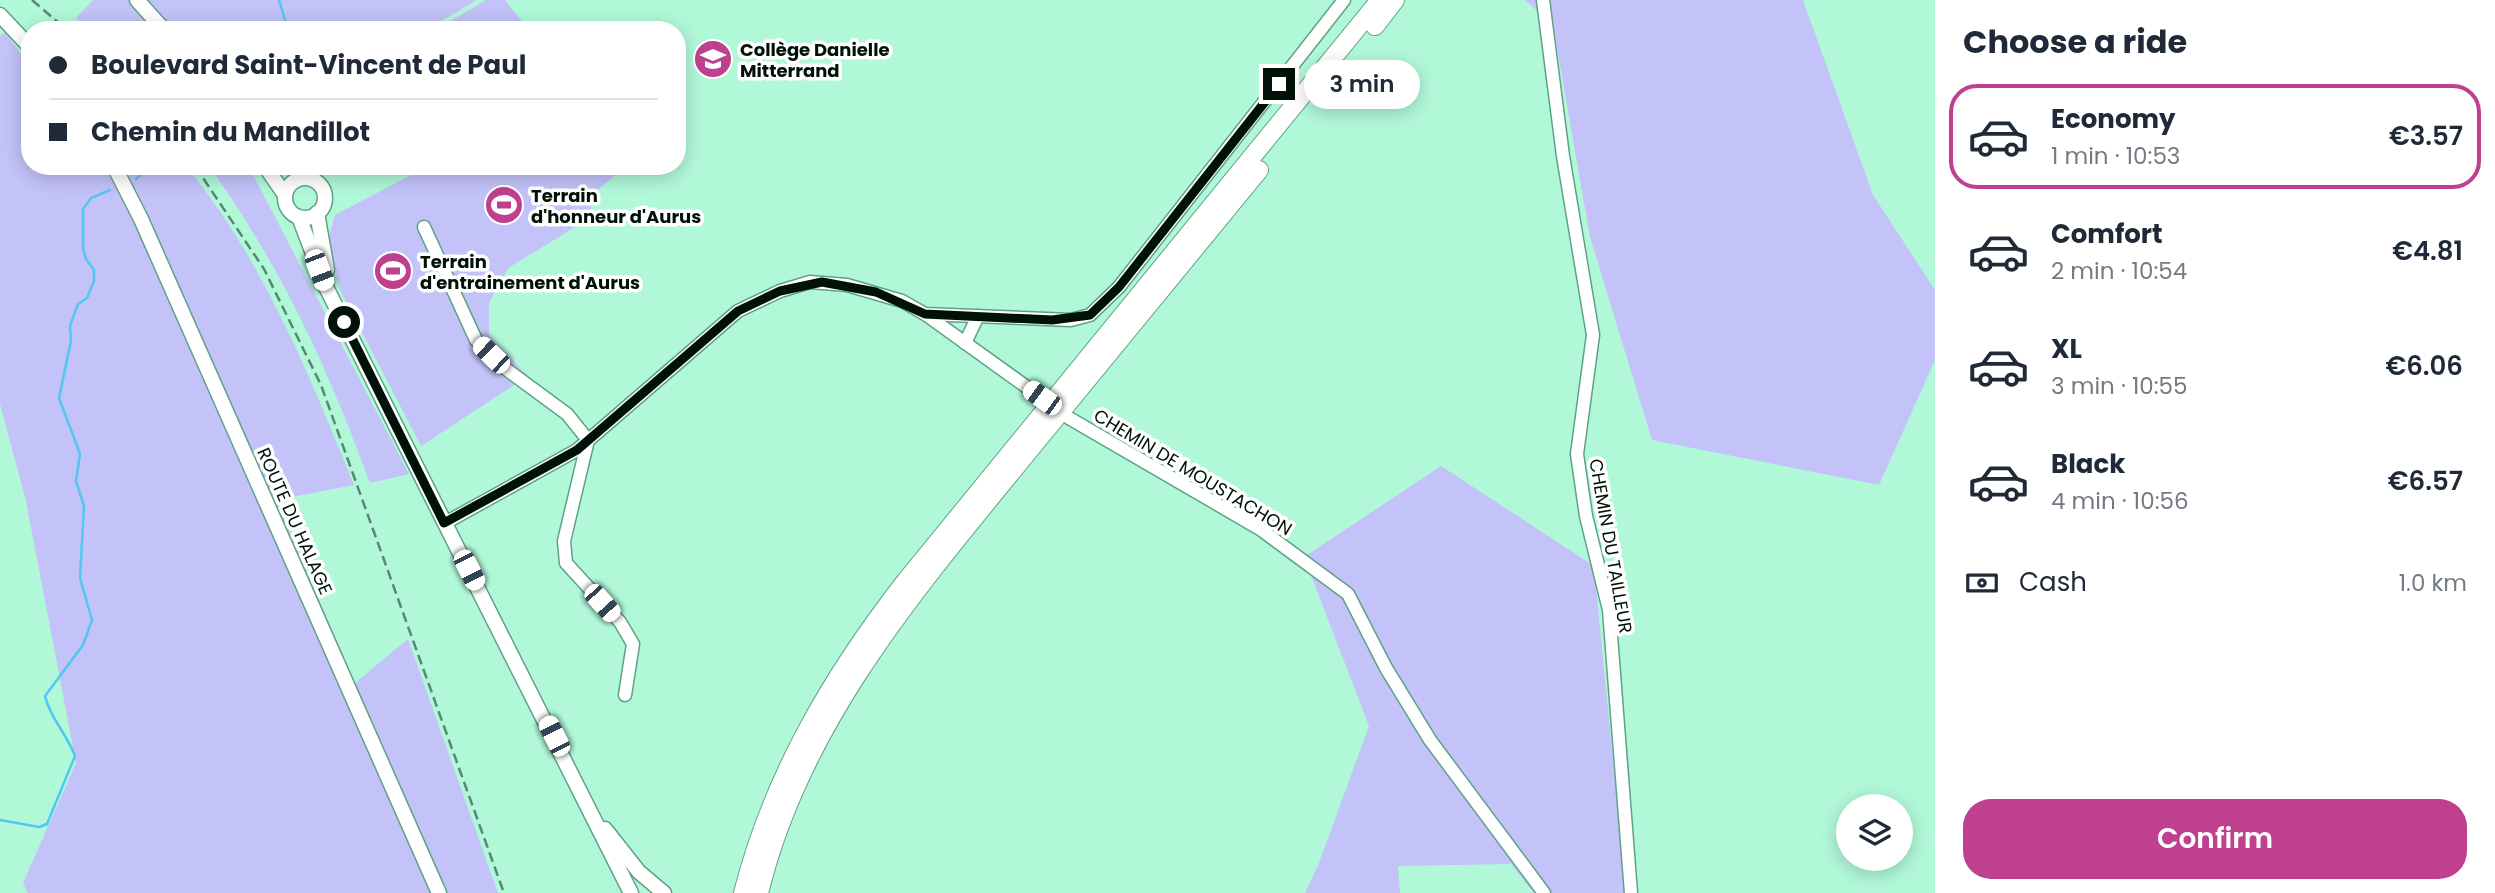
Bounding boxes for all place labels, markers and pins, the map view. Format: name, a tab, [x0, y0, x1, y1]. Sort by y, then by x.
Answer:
place label: Collège Danielle Mitterrand	[740, 37, 890, 83]
school or university icon: Collège Danielle Mitterrand	[692, 38, 734, 80]
place label: Terrain d'honneur d'Aurus	[531, 183, 701, 229]
sports icon: Terrain d'honneur d'Aurus	[483, 184, 525, 226]
place label: Terrain d'entrainement d'Aurus	[420, 249, 640, 295]
sports icon: Terrain d'entrainement d'Aurus	[372, 250, 414, 292]

